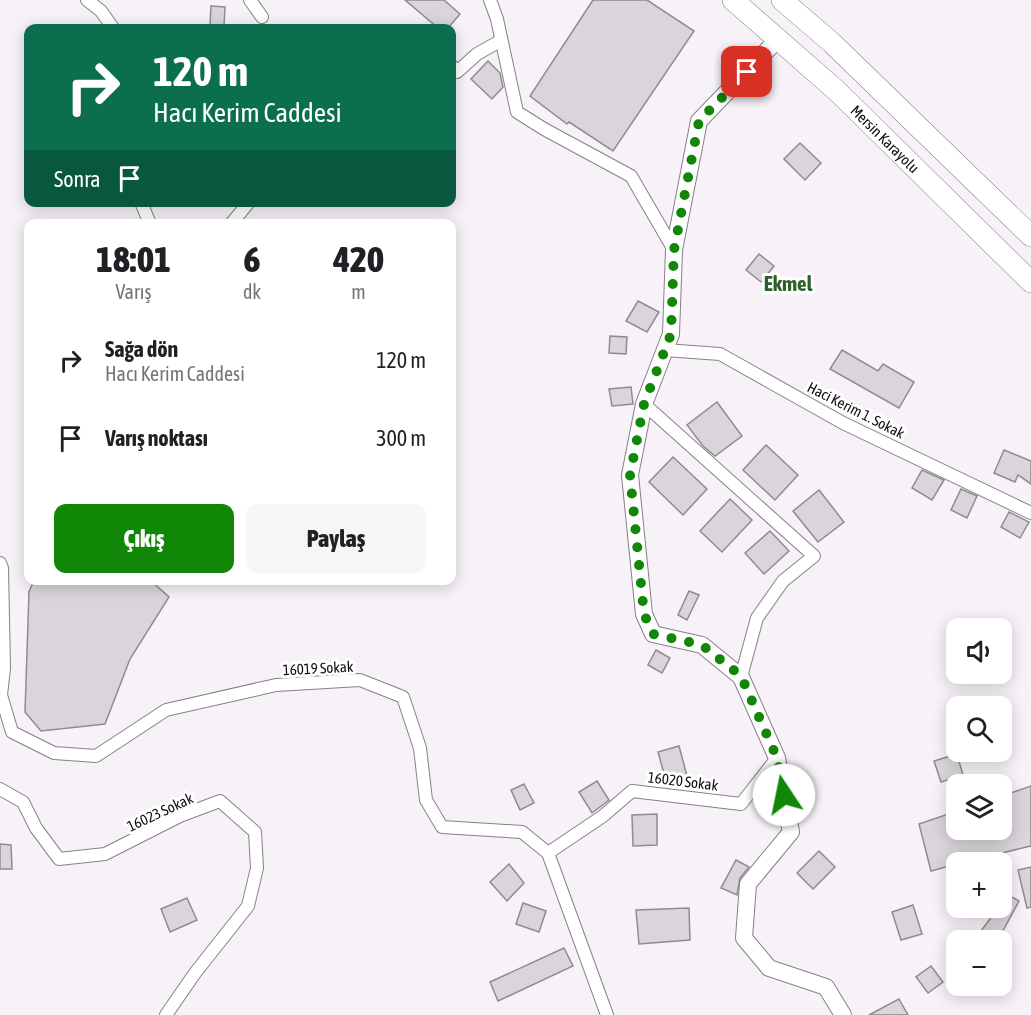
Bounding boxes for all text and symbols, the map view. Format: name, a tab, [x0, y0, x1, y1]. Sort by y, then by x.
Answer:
pin	[721, 46, 772, 97]
text: 120 m	[153, 47, 248, 95]
icon: right	[54, 48, 132, 126]
icon: arrive	[730, 55, 763, 88]
text: Hacı Kerim Caddesi	[153, 97, 342, 128]
street label: Mersin Karayolu	[848, 101, 923, 176]
icon: arrive	[113, 162, 146, 195]
text: Sonra	[54, 166, 101, 192]
text: 18:01	[96, 238, 171, 280]
text: 6	[244, 238, 260, 280]
text: 420	[333, 238, 384, 280]
district label: Ekmel	[764, 271, 813, 295]
text: Varış	[115, 280, 151, 303]
text: dk	[243, 280, 261, 303]
text: m	[351, 280, 366, 303]
text: Sağa dön	[105, 336, 178, 362]
icon: right	[54, 344, 87, 377]
text: 120 m	[376, 347, 426, 373]
text: Hacı Kerim Caddesi	[105, 362, 245, 385]
street label: Haci Kerim 1. Sokak	[805, 378, 908, 442]
icon: arrive	[54, 422, 87, 455]
text: Varış noktası	[105, 425, 208, 451]
text: 300 m	[376, 425, 426, 451]
button: Çıkış	[54, 504, 234, 573]
button: Paylaş	[246, 504, 426, 573]
map controls	[946, 618, 1012, 996]
button: sound	[946, 618, 1012, 684]
street label: 16019 Sokak	[282, 658, 354, 678]
button: search	[946, 696, 1012, 762]
position arrow	[752, 763, 816, 827]
street label: 16020 Sokak	[647, 768, 720, 794]
button: layers	[946, 774, 1012, 840]
street label: 16023 Sokak	[124, 789, 196, 835]
button: +	[946, 852, 1012, 918]
button: −	[946, 930, 1012, 996]

